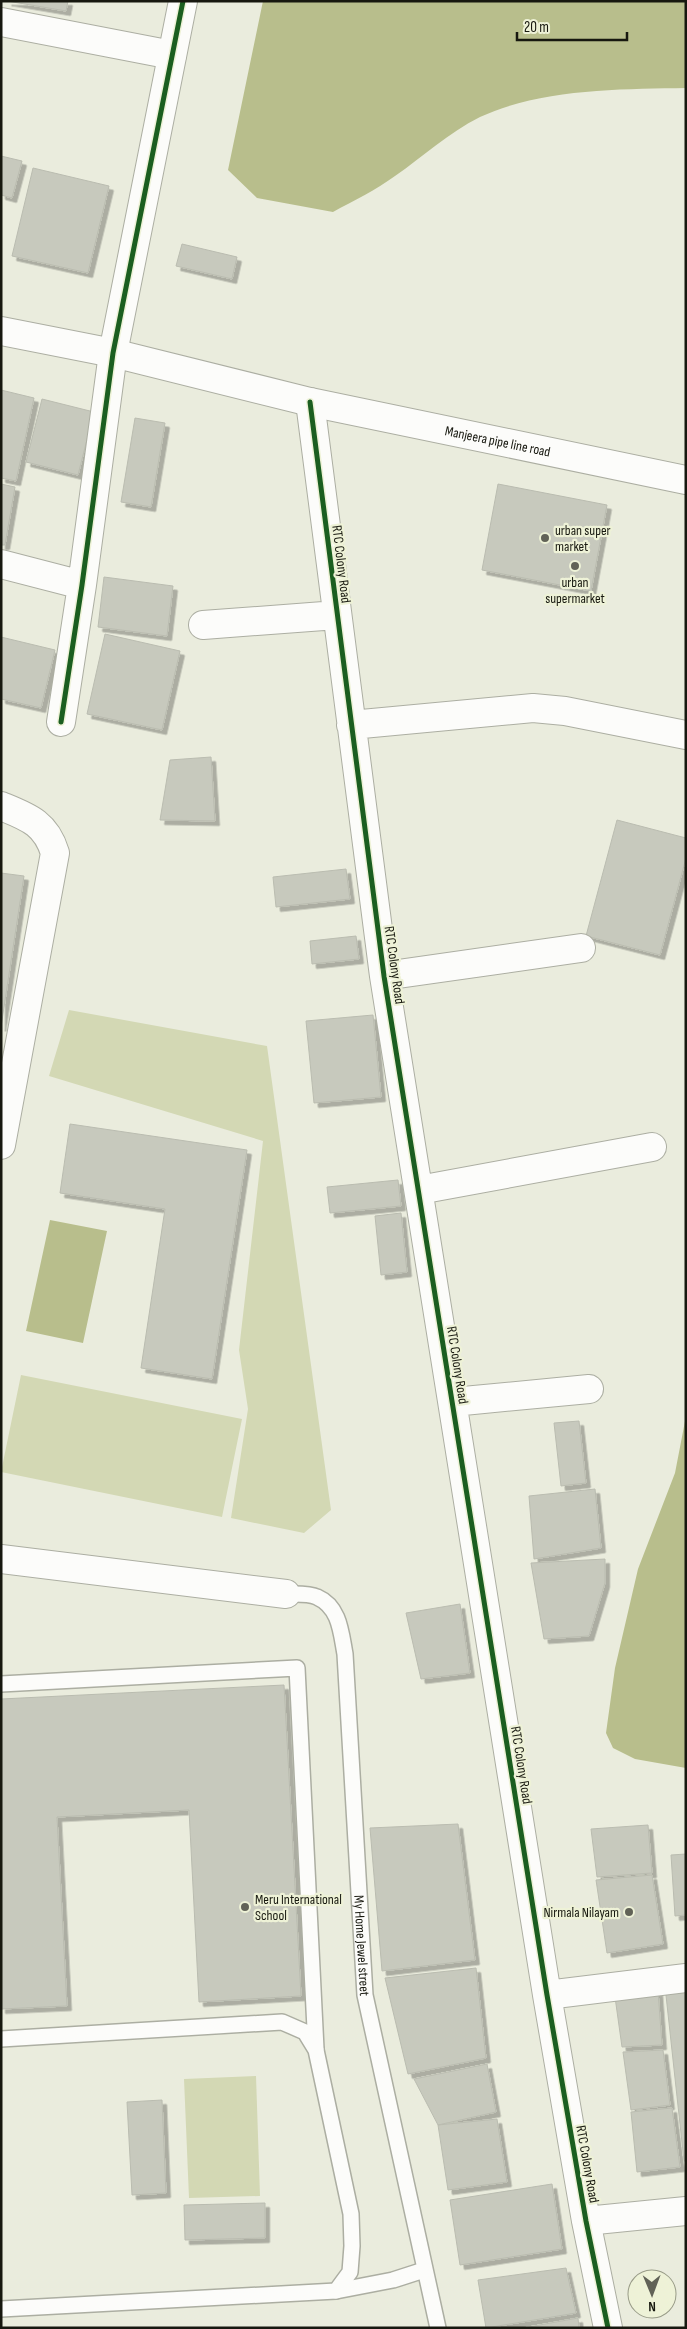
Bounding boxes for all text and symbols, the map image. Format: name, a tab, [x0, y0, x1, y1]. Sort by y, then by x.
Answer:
scale bar	[517, 10, 627, 42]
text: 20 m	[524, 18, 549, 37]
street label: Manjeera pipe line road	[444, 422, 552, 461]
place label: urban super market	[555, 522, 611, 555]
street label: RTC Colony Road	[328, 524, 355, 604]
marker: urban super market	[539, 532, 551, 544]
marker: urban supermarket	[569, 560, 581, 572]
place label: urban supermarket	[545, 574, 605, 607]
street label: RTC Colony Road	[381, 925, 408, 1005]
street label: RTC Colony Road	[443, 1325, 472, 1405]
street label: RTC Colony Road	[507, 1725, 536, 1805]
place label: Meru International School	[255, 1891, 342, 1924]
street label: My Home Jewel street	[350, 1895, 373, 1997]
marker: Meru International School	[239, 1901, 251, 1913]
place label: Nirmala Nilayam	[543, 1904, 619, 1921]
marker: Nirmala Nilayam	[623, 1906, 635, 1918]
street label: RTC Colony Road	[572, 2124, 603, 2204]
north arrow	[627, 2269, 677, 2319]
text: N	[648, 2298, 656, 2315]

